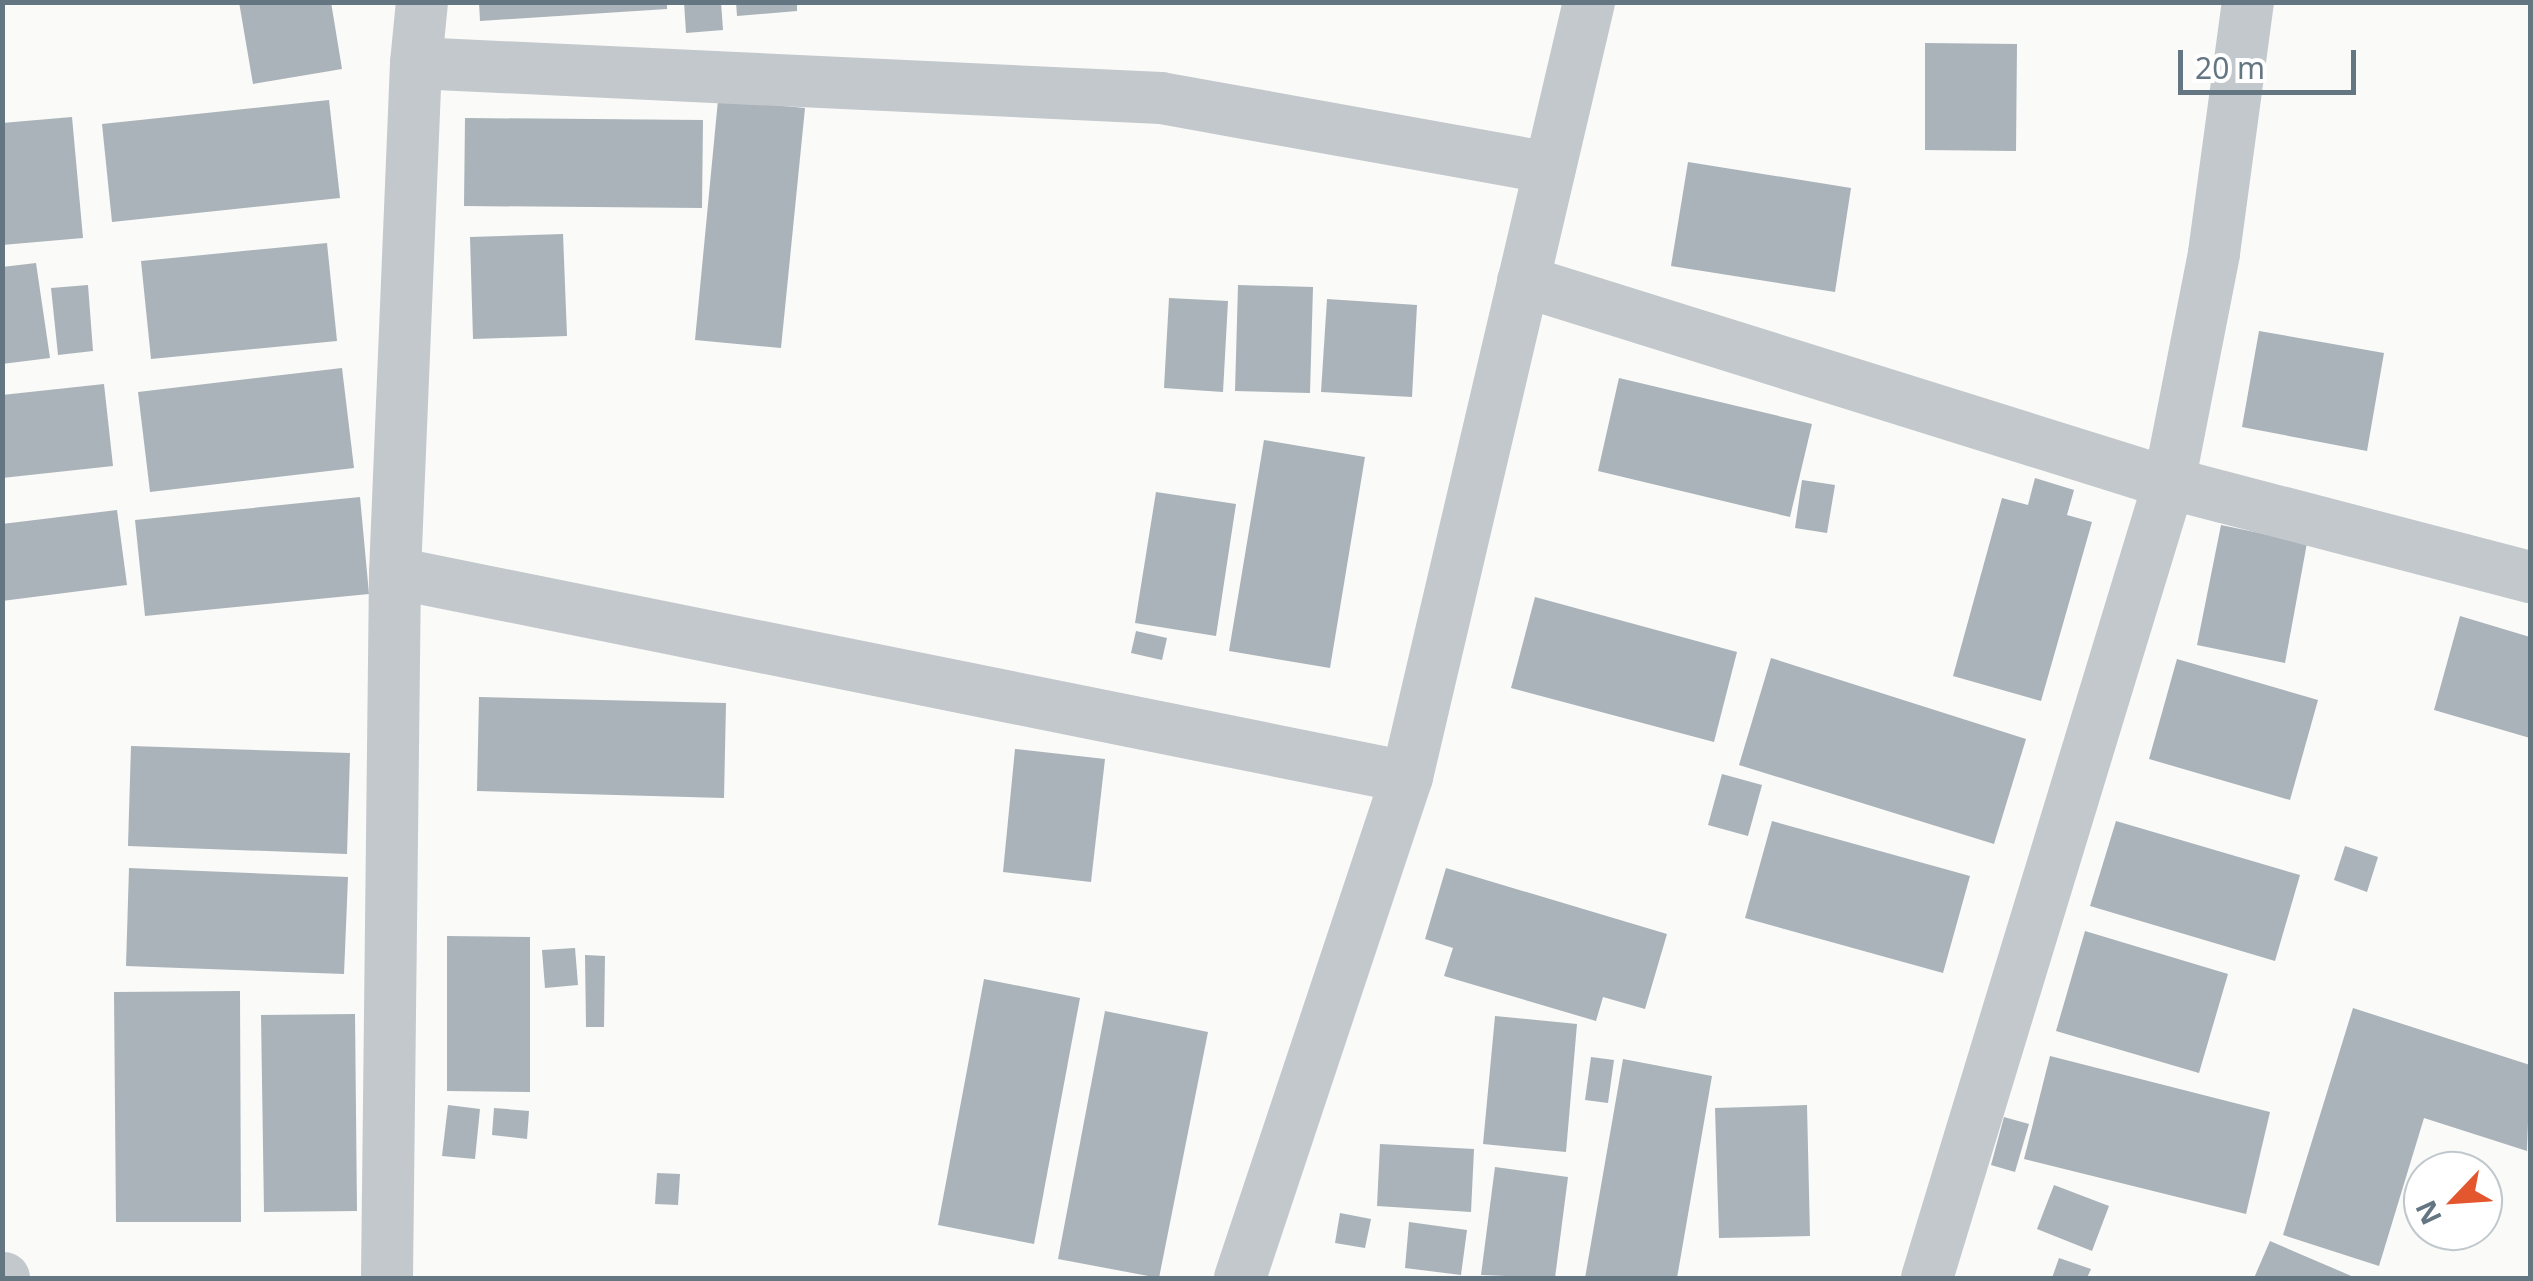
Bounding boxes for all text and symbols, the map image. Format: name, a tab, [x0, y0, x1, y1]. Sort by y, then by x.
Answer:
scale bar	[2183, 30, 2360, 92]
text: 20 m	[2195, 47, 2265, 88]
north arrow	[2403, 1151, 2503, 1251]
text: N	[2406, 1194, 2450, 1231]

